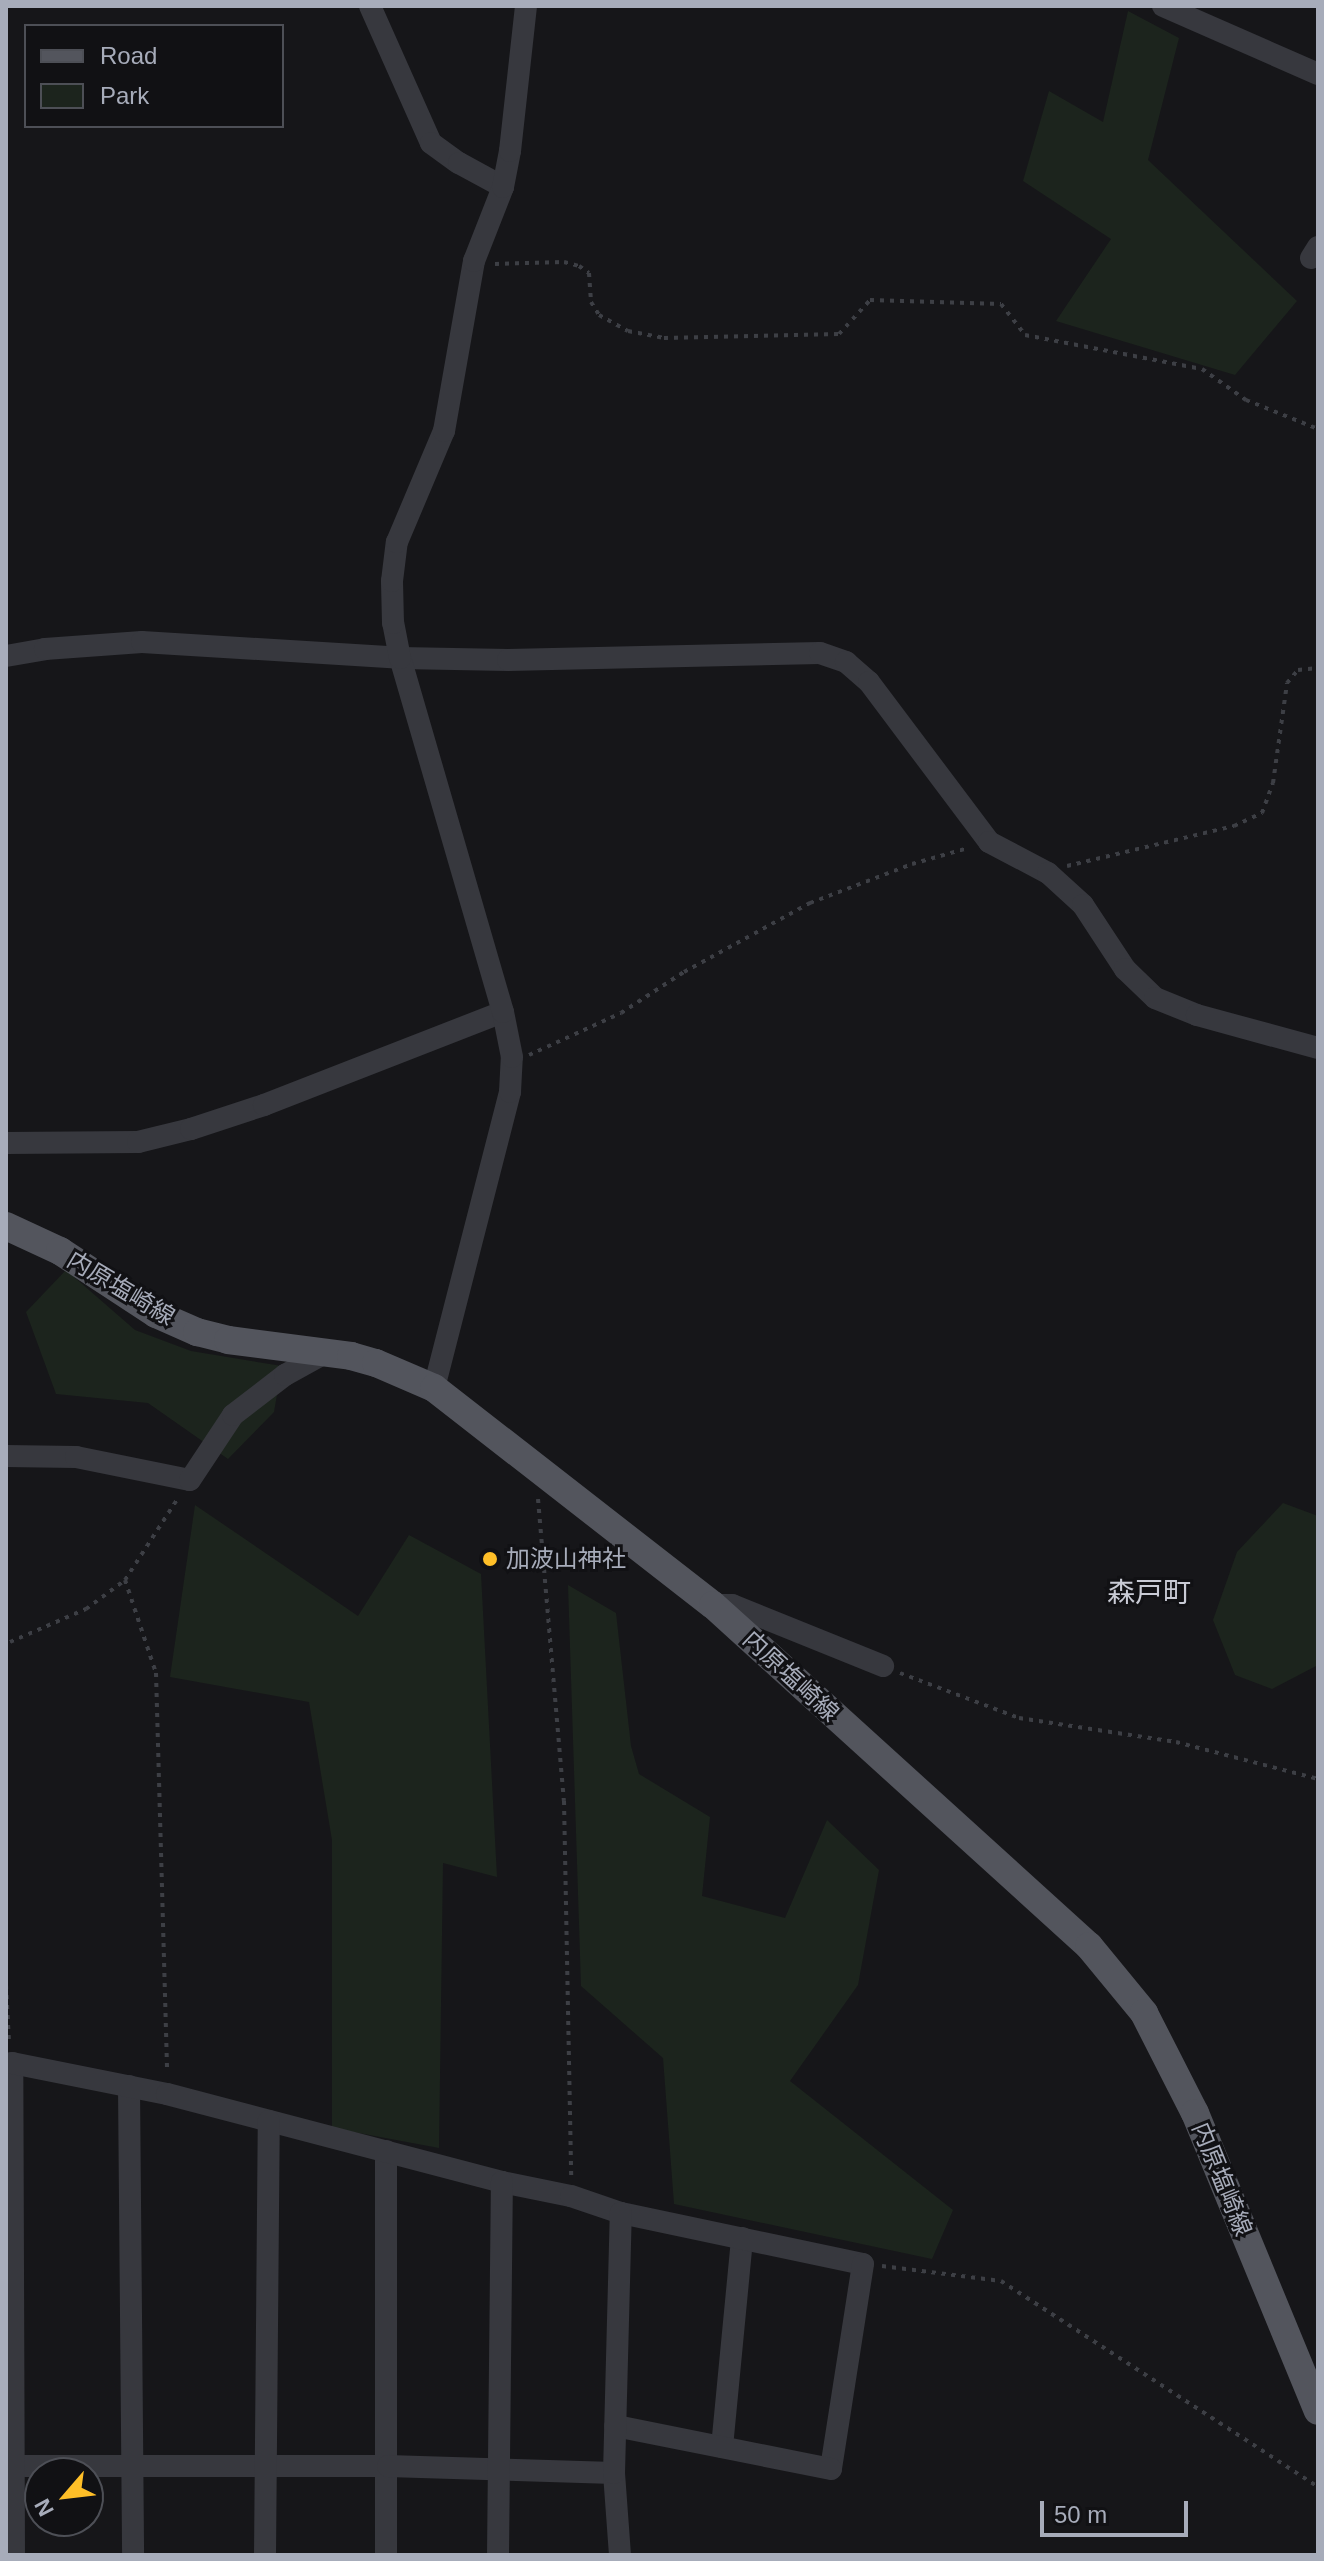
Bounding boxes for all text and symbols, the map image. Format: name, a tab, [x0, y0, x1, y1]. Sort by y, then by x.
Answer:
legend	[24, 24, 284, 128]
text: Road	[100, 42, 157, 69]
text: Park	[100, 82, 149, 109]
street label: 内原塩崎線	[62, 1245, 180, 1331]
place label: 加波山神社	[506, 1545, 626, 1573]
marker: 加波山神社	[481, 1550, 499, 1568]
district label: 森戸町	[1107, 1576, 1191, 1610]
street label: 内原塩崎線	[737, 1625, 845, 1727]
street label: 内原塩崎線	[1186, 2118, 1258, 2240]
north arrow	[24, 2457, 104, 2537]
scale bar	[1044, 2485, 1192, 2535]
text: N	[29, 2495, 59, 2520]
text: 50 m	[1054, 2501, 1107, 2528]

